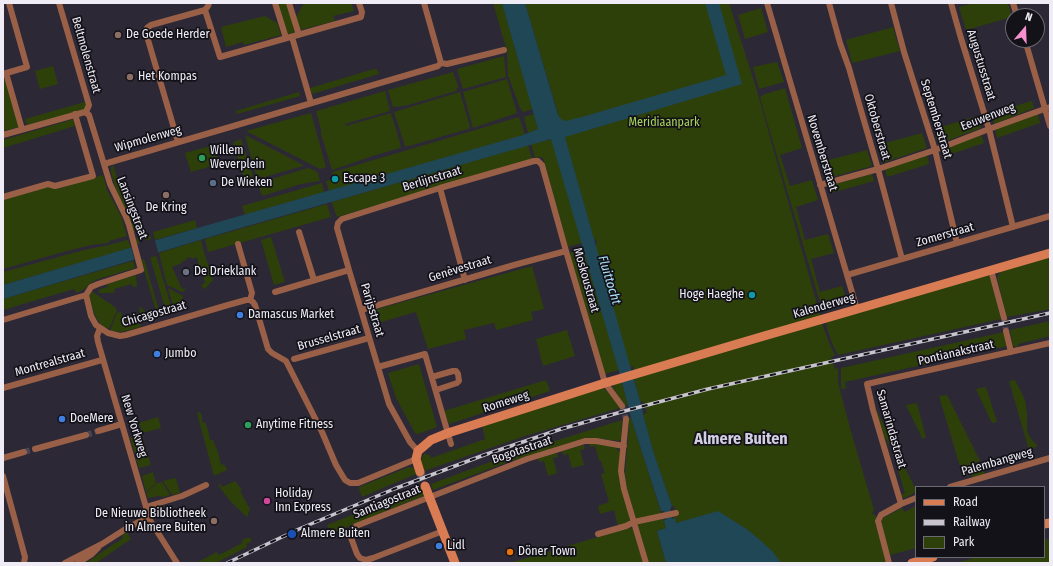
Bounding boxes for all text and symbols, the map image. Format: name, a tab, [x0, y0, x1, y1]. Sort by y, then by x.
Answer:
north arrow	[1005, 8, 1045, 48]
text: N	[1024, 10, 1034, 24]
street label: Beltmolenstraat	[68, 15, 104, 95]
place label: De Goede Herder	[126, 28, 210, 42]
street label: Augustusstraat	[963, 28, 999, 102]
marker: De Goede Herder	[113, 30, 123, 40]
place label: Het Kompas	[138, 70, 197, 84]
marker: Het Kompas	[125, 72, 135, 82]
street label: Septemberstraat	[917, 78, 955, 160]
street label: Oktoberstraat	[861, 92, 893, 162]
street label: Eeuwenweg	[959, 100, 1017, 134]
street label: Novemberstraat	[804, 113, 840, 193]
park label: Meridiaanpark	[628, 116, 700, 130]
street label: Wipmolenweg	[113, 123, 183, 155]
place label: Willem Weverplein	[210, 144, 265, 172]
marker: Willem Weverplein	[197, 153, 207, 163]
street label: Berlijnstraat	[401, 163, 463, 195]
place label: Escape 3	[343, 172, 385, 186]
marker: Escape 3	[330, 174, 340, 184]
street label: Lansingstraat	[113, 175, 151, 241]
place label: De Wieken	[221, 176, 272, 190]
marker: De Wieken	[208, 178, 218, 188]
marker: De Kring	[161, 190, 171, 200]
place label: De Kring	[145, 201, 187, 215]
street label: Zomerstraat	[914, 220, 976, 250]
street label: Moskoustraat	[570, 246, 602, 314]
street label: Genèvestraat	[427, 253, 493, 285]
water label: Fluittocht	[594, 254, 624, 306]
place label: De Drieklank	[194, 265, 256, 279]
marker: De Drieklank	[181, 267, 191, 277]
street label: Parijsstraat	[357, 281, 387, 339]
place label: Hoge Haeghe	[679, 288, 744, 302]
marker: Hoge Haeghe	[747, 290, 757, 300]
street label: Kalenderweg	[792, 290, 856, 322]
street label: Chicagostraat	[120, 298, 188, 330]
place label: Damascus Market	[248, 308, 334, 322]
marker: Damascus Market	[235, 310, 245, 320]
street label: Brusselstraat	[296, 322, 362, 354]
street label: Pontianakstraat	[917, 337, 995, 369]
street label: Montrealstraat	[13, 346, 87, 380]
place label: Jumbo	[165, 347, 196, 361]
marker: Jumbo	[152, 349, 162, 359]
street label: Romeweg	[481, 388, 531, 416]
street label: Samarindastraat	[873, 388, 909, 470]
street label: New Yorkweg	[118, 393, 150, 459]
place label: DoeMere	[70, 412, 113, 426]
marker: DoeMere	[57, 414, 67, 424]
place label: Anytime Fitness	[256, 418, 333, 432]
marker: Anytime Fitness	[243, 420, 253, 430]
district label: Almere Buiten	[694, 430, 788, 450]
street label: Bogotastraat	[490, 433, 554, 467]
street label: Palembangweg	[960, 445, 1034, 479]
street label: Santiagostraat	[351, 482, 423, 522]
legend	[915, 486, 1045, 558]
place label: Holiday Inn Express	[275, 487, 331, 515]
text: Road	[953, 495, 978, 509]
marker: Holiday Inn Express	[262, 496, 272, 506]
place label: De Nieuwe Bibliotheek in Almere Buiten	[95, 507, 206, 535]
text: Railway	[953, 515, 990, 529]
marker: De Nieuwe Bibliotheek in Almere Buiten	[209, 516, 219, 526]
place label: Almere Buiten	[301, 527, 370, 541]
marker: Almere Buiten	[286, 528, 298, 540]
text: Park	[953, 535, 974, 549]
place label: Lidl	[447, 539, 465, 553]
marker: Lidl	[434, 541, 444, 551]
place label: Döner Town	[518, 545, 576, 559]
marker: Döner Town	[505, 547, 515, 557]

